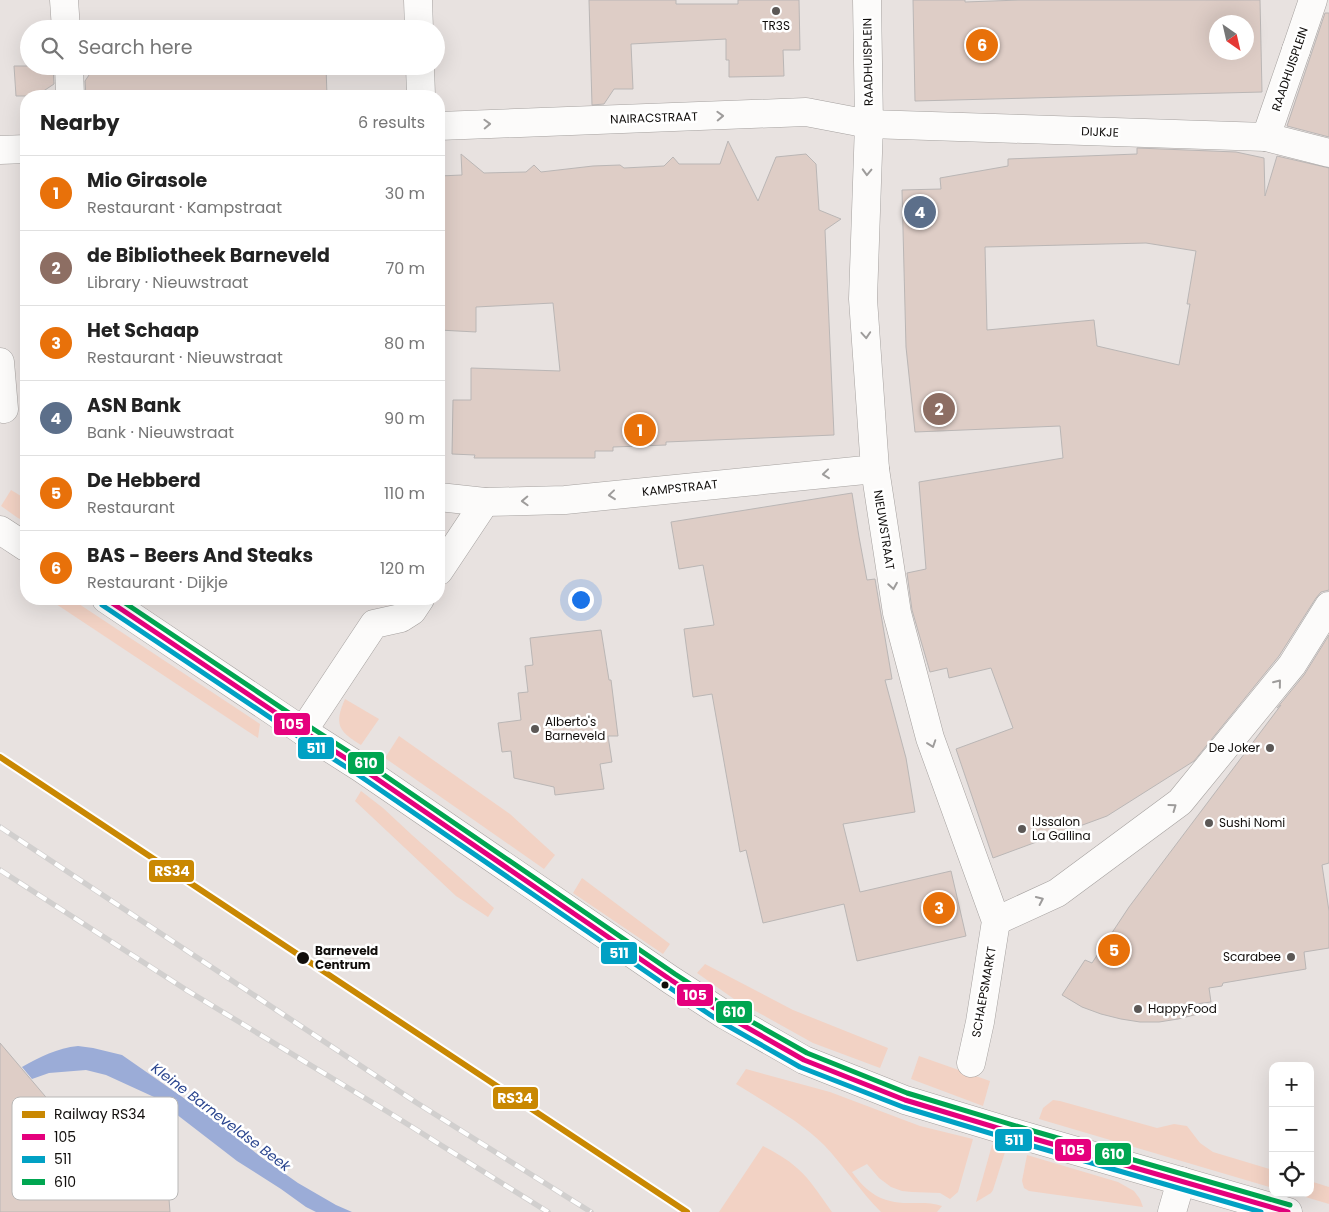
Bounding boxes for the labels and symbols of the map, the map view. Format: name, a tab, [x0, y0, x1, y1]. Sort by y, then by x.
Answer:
marker: TR3S	[770, 5, 782, 17]
north arrow	[1209, 15, 1254, 60]
place label: TR3S	[762, 17, 790, 34]
street label: RAADHUISPLEIN	[858, 18, 877, 106]
street label: RAADHUISPLEIN	[1267, 24, 1312, 113]
pin: 6	[966, 26, 998, 64]
street label: NAIRACSTRAAT	[610, 107, 699, 128]
one-way arrow	[716, 110, 724, 121]
one-way arrow	[484, 119, 492, 130]
street label: DIJKJE	[1081, 122, 1119, 141]
one-way arrow	[862, 169, 872, 177]
pin: 4	[904, 193, 936, 231]
one-way arrow	[860, 331, 871, 339]
pin: 2	[923, 390, 955, 428]
pin: 1	[624, 411, 656, 449]
one-way arrow	[822, 468, 830, 479]
street label: KAMPSTRAAT	[641, 475, 719, 500]
one-way arrow	[608, 489, 616, 500]
street label: NIEUWSTRAAT	[870, 489, 899, 572]
one-way arrow	[521, 496, 528, 506]
one-way arrow	[888, 582, 898, 590]
your location	[568, 587, 594, 613]
one-way arrow	[1272, 680, 1280, 689]
line badge: 105	[273, 712, 311, 736]
place label: Alberto's Barneveld	[545, 713, 605, 744]
text: 105	[280, 714, 304, 734]
marker: Alberto's Barneveld	[529, 723, 541, 735]
line badge: 511	[297, 736, 335, 760]
text: 511	[306, 738, 326, 758]
one-way arrow	[927, 739, 937, 747]
place label: De Joker	[1209, 739, 1261, 756]
marker: De Joker	[1264, 742, 1276, 754]
line badge: 610	[347, 751, 385, 775]
text: 610	[354, 753, 378, 773]
one-way arrow	[1167, 804, 1177, 813]
place label: IJssalon La Gallina	[1032, 813, 1091, 844]
place label: Sushi Nomi	[1219, 814, 1285, 831]
marker: Sushi Nomi	[1203, 817, 1215, 829]
marker: IJssalon La Gallina	[1016, 823, 1028, 835]
line badge: RS34	[148, 859, 195, 883]
text: RS34	[154, 861, 190, 881]
pin: 3	[923, 889, 955, 927]
one-way arrow	[1035, 897, 1044, 907]
pin: 5	[1098, 931, 1130, 969]
line badge: 511	[600, 941, 638, 965]
place label: Barneveld Centrum	[315, 942, 378, 973]
text: 511	[609, 943, 629, 963]
street label: SCHAEPSMARKT	[967, 945, 1000, 1039]
place label: Scarabee	[1223, 948, 1281, 965]
marker: Barneveld Centrum	[295, 950, 311, 966]
marker: Scarabee	[1285, 951, 1297, 963]
unlabelled marker	[660, 980, 670, 990]
line badge: 105	[676, 983, 714, 1007]
text: 105	[683, 985, 707, 1005]
line badge: 610	[715, 1000, 753, 1024]
place label: HappyFood	[1148, 1000, 1217, 1017]
text: 610	[722, 1002, 746, 1022]
marker: HappyFood	[1132, 1003, 1144, 1015]
water label: Kleine Barneveldse Beek	[147, 1058, 295, 1176]
line badge: RS34	[492, 1086, 539, 1110]
text: RS34	[497, 1088, 533, 1108]
legend	[12, 1097, 178, 1200]
text: Railway RS34	[54, 1104, 145, 1124]
text: 105	[54, 1127, 76, 1147]
line badge: 511	[994, 1128, 1033, 1152]
text: 511	[1004, 1130, 1024, 1150]
line badge: 105	[1054, 1138, 1092, 1162]
text: 105	[1061, 1140, 1085, 1160]
line badge: 610	[1094, 1142, 1132, 1166]
text: 610	[1101, 1144, 1125, 1164]
text: 511	[54, 1149, 72, 1169]
text: 610	[54, 1172, 76, 1192]

